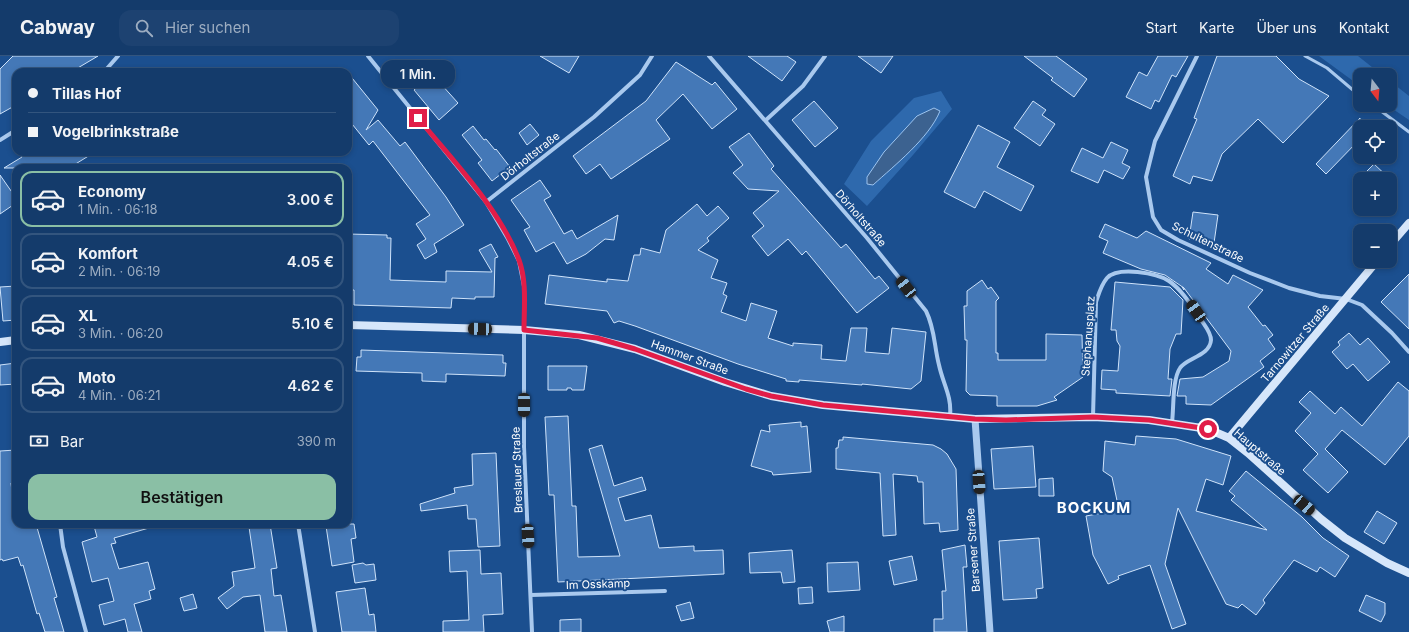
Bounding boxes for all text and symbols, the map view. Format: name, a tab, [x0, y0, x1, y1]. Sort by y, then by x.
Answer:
search box	[119, 10, 399, 46]
text: Cabway	[20, 16, 95, 39]
icon: search	[133, 17, 155, 39]
text: Hier suchen	[165, 18, 250, 37]
text: Start	[1145, 19, 1177, 36]
text: Karte	[1199, 19, 1234, 36]
text: Über uns	[1256, 19, 1317, 36]
text: Kontakt	[1339, 19, 1389, 36]
callout: 1 Min.	[381, 60, 455, 88]
text: 1 Min.	[400, 66, 436, 82]
north arrow	[1353, 68, 1397, 112]
map controls	[1353, 68, 1397, 268]
text: Tillas Hof	[52, 84, 121, 103]
route end	[409, 109, 427, 127]
button: locate	[1353, 120, 1397, 164]
text: Vogelbrinkstraße	[52, 122, 179, 141]
street label: Dörholtstraße	[498, 129, 562, 183]
button: +	[1353, 172, 1397, 216]
icon: car	[30, 181, 66, 217]
text: Economy	[78, 182, 146, 201]
street label: Dörholtstraße	[832, 187, 890, 249]
text: 3.00 €	[287, 190, 334, 209]
text: 1 Min. · 06:18	[78, 201, 158, 217]
street label: Schultenstraße	[1170, 219, 1246, 265]
button: −	[1353, 224, 1397, 268]
icon: car	[30, 243, 66, 279]
text: Komfort	[78, 244, 138, 263]
text: 4.05 €	[287, 252, 334, 271]
text: 2 Min. · 06:19	[78, 263, 160, 279]
car	[894, 274, 918, 300]
street label: Stephanusplatz	[1078, 295, 1098, 377]
car	[1184, 298, 1208, 324]
street label: Tarnowitzer Straße	[1258, 301, 1332, 385]
icon: car	[30, 305, 66, 341]
text: XL	[78, 306, 98, 325]
text: 5.10 €	[291, 314, 334, 333]
car	[468, 323, 492, 335]
text: 3 Min. · 06:20	[78, 325, 163, 341]
street label: Hammer Straße	[649, 336, 731, 378]
icon: car	[30, 367, 66, 403]
text: Moto	[78, 368, 116, 387]
text: 4.62 €	[287, 376, 334, 395]
text: 4 Min. · 06:21	[78, 387, 161, 403]
car	[518, 393, 530, 417]
route start	[1199, 420, 1217, 438]
street label: Hauptstraße	[1231, 426, 1289, 478]
street label: Breslauer Straße	[508, 427, 526, 513]
icon: cash	[28, 430, 50, 452]
text: Bar	[60, 432, 84, 451]
text: 390 m	[297, 433, 336, 449]
car	[972, 470, 986, 494]
button: Bestätigen	[28, 474, 336, 520]
car	[1291, 493, 1317, 517]
district label: BOCKUM	[1057, 498, 1131, 517]
street label: Barsener Straße	[963, 508, 983, 592]
car	[521, 524, 535, 548]
street label: Im Osskamp	[566, 576, 631, 592]

